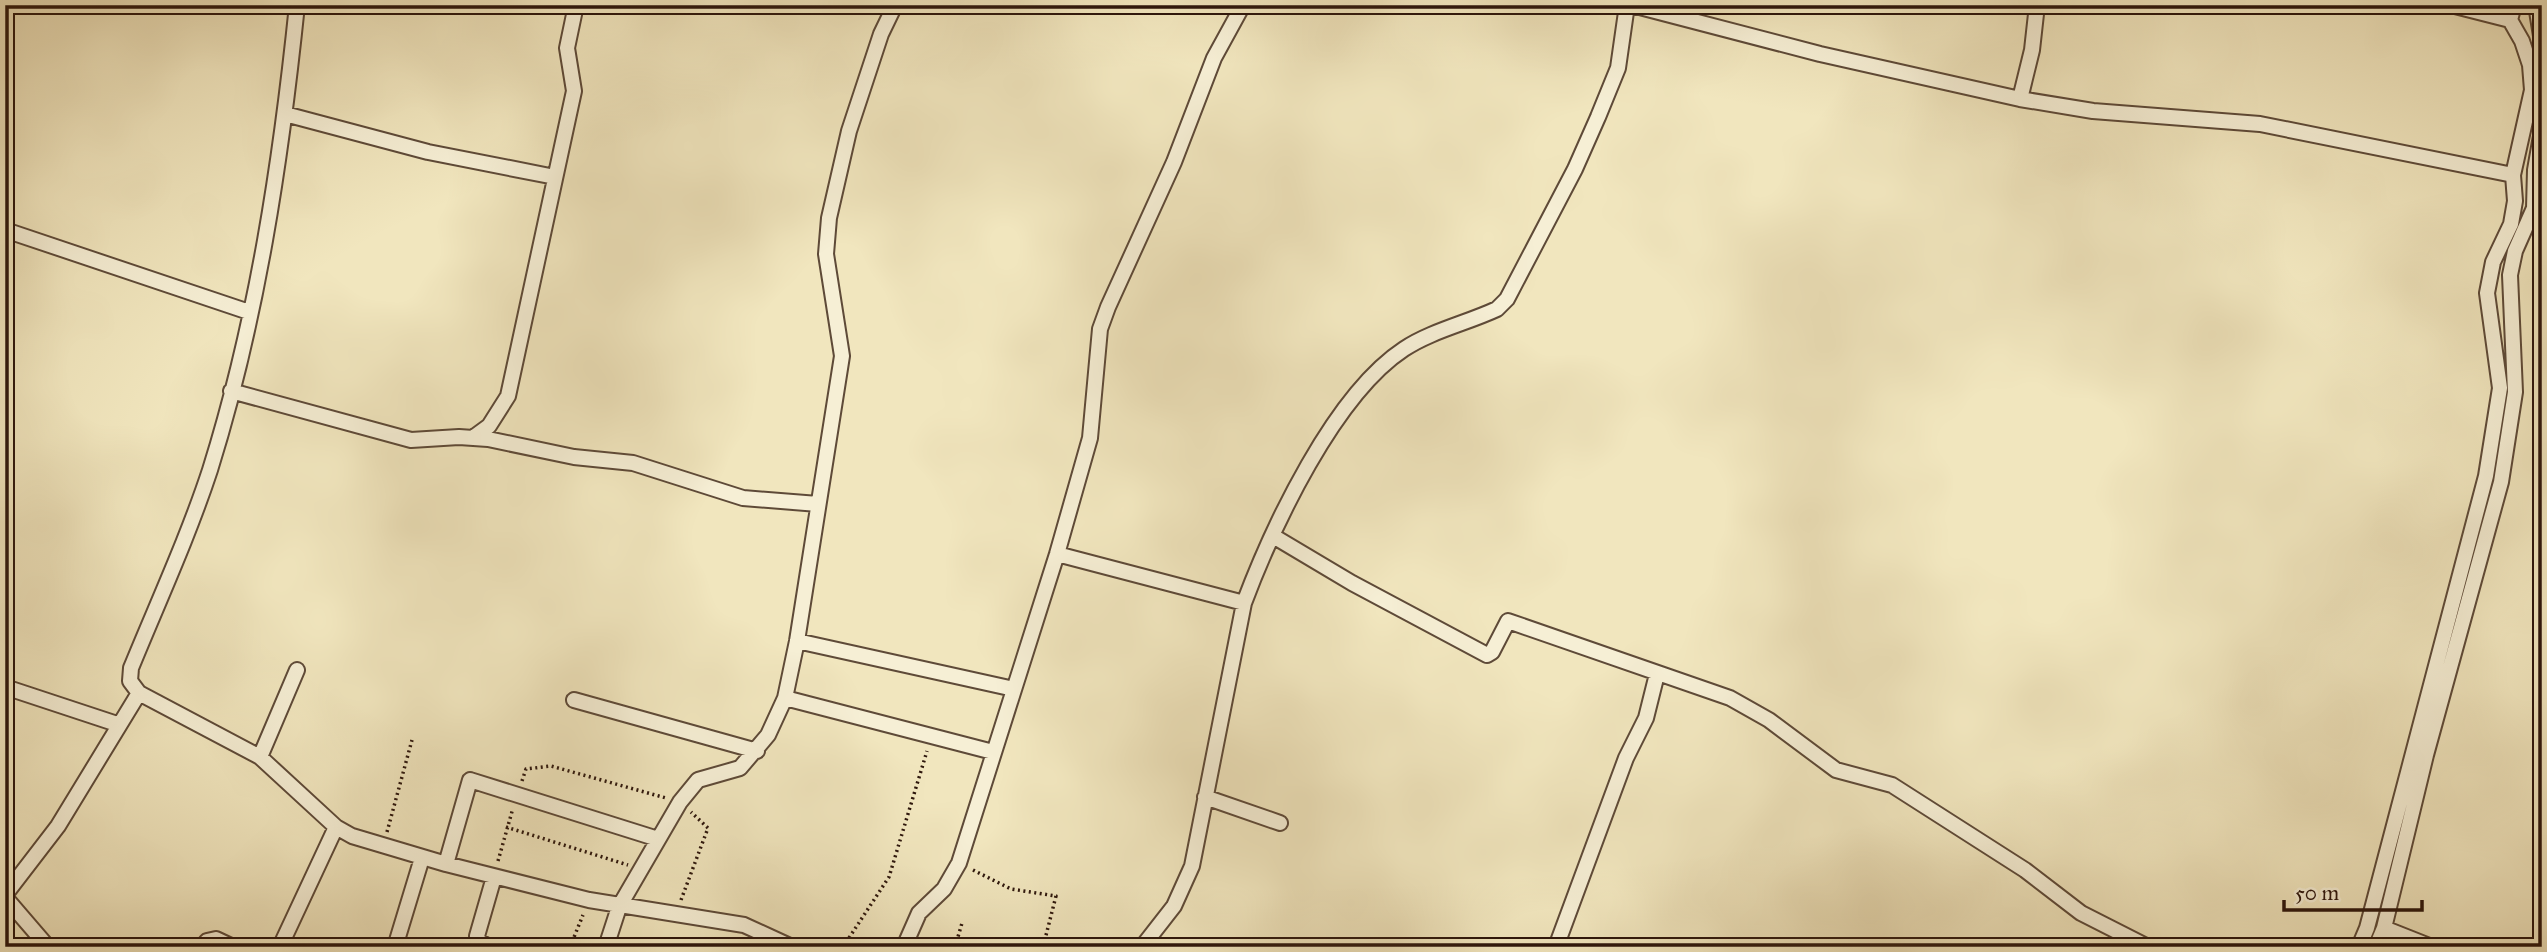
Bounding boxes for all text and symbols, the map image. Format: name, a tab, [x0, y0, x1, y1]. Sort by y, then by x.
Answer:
scale bar	[2284, 868, 2423, 912]
text: 50 m	[2295, 880, 2340, 906]

